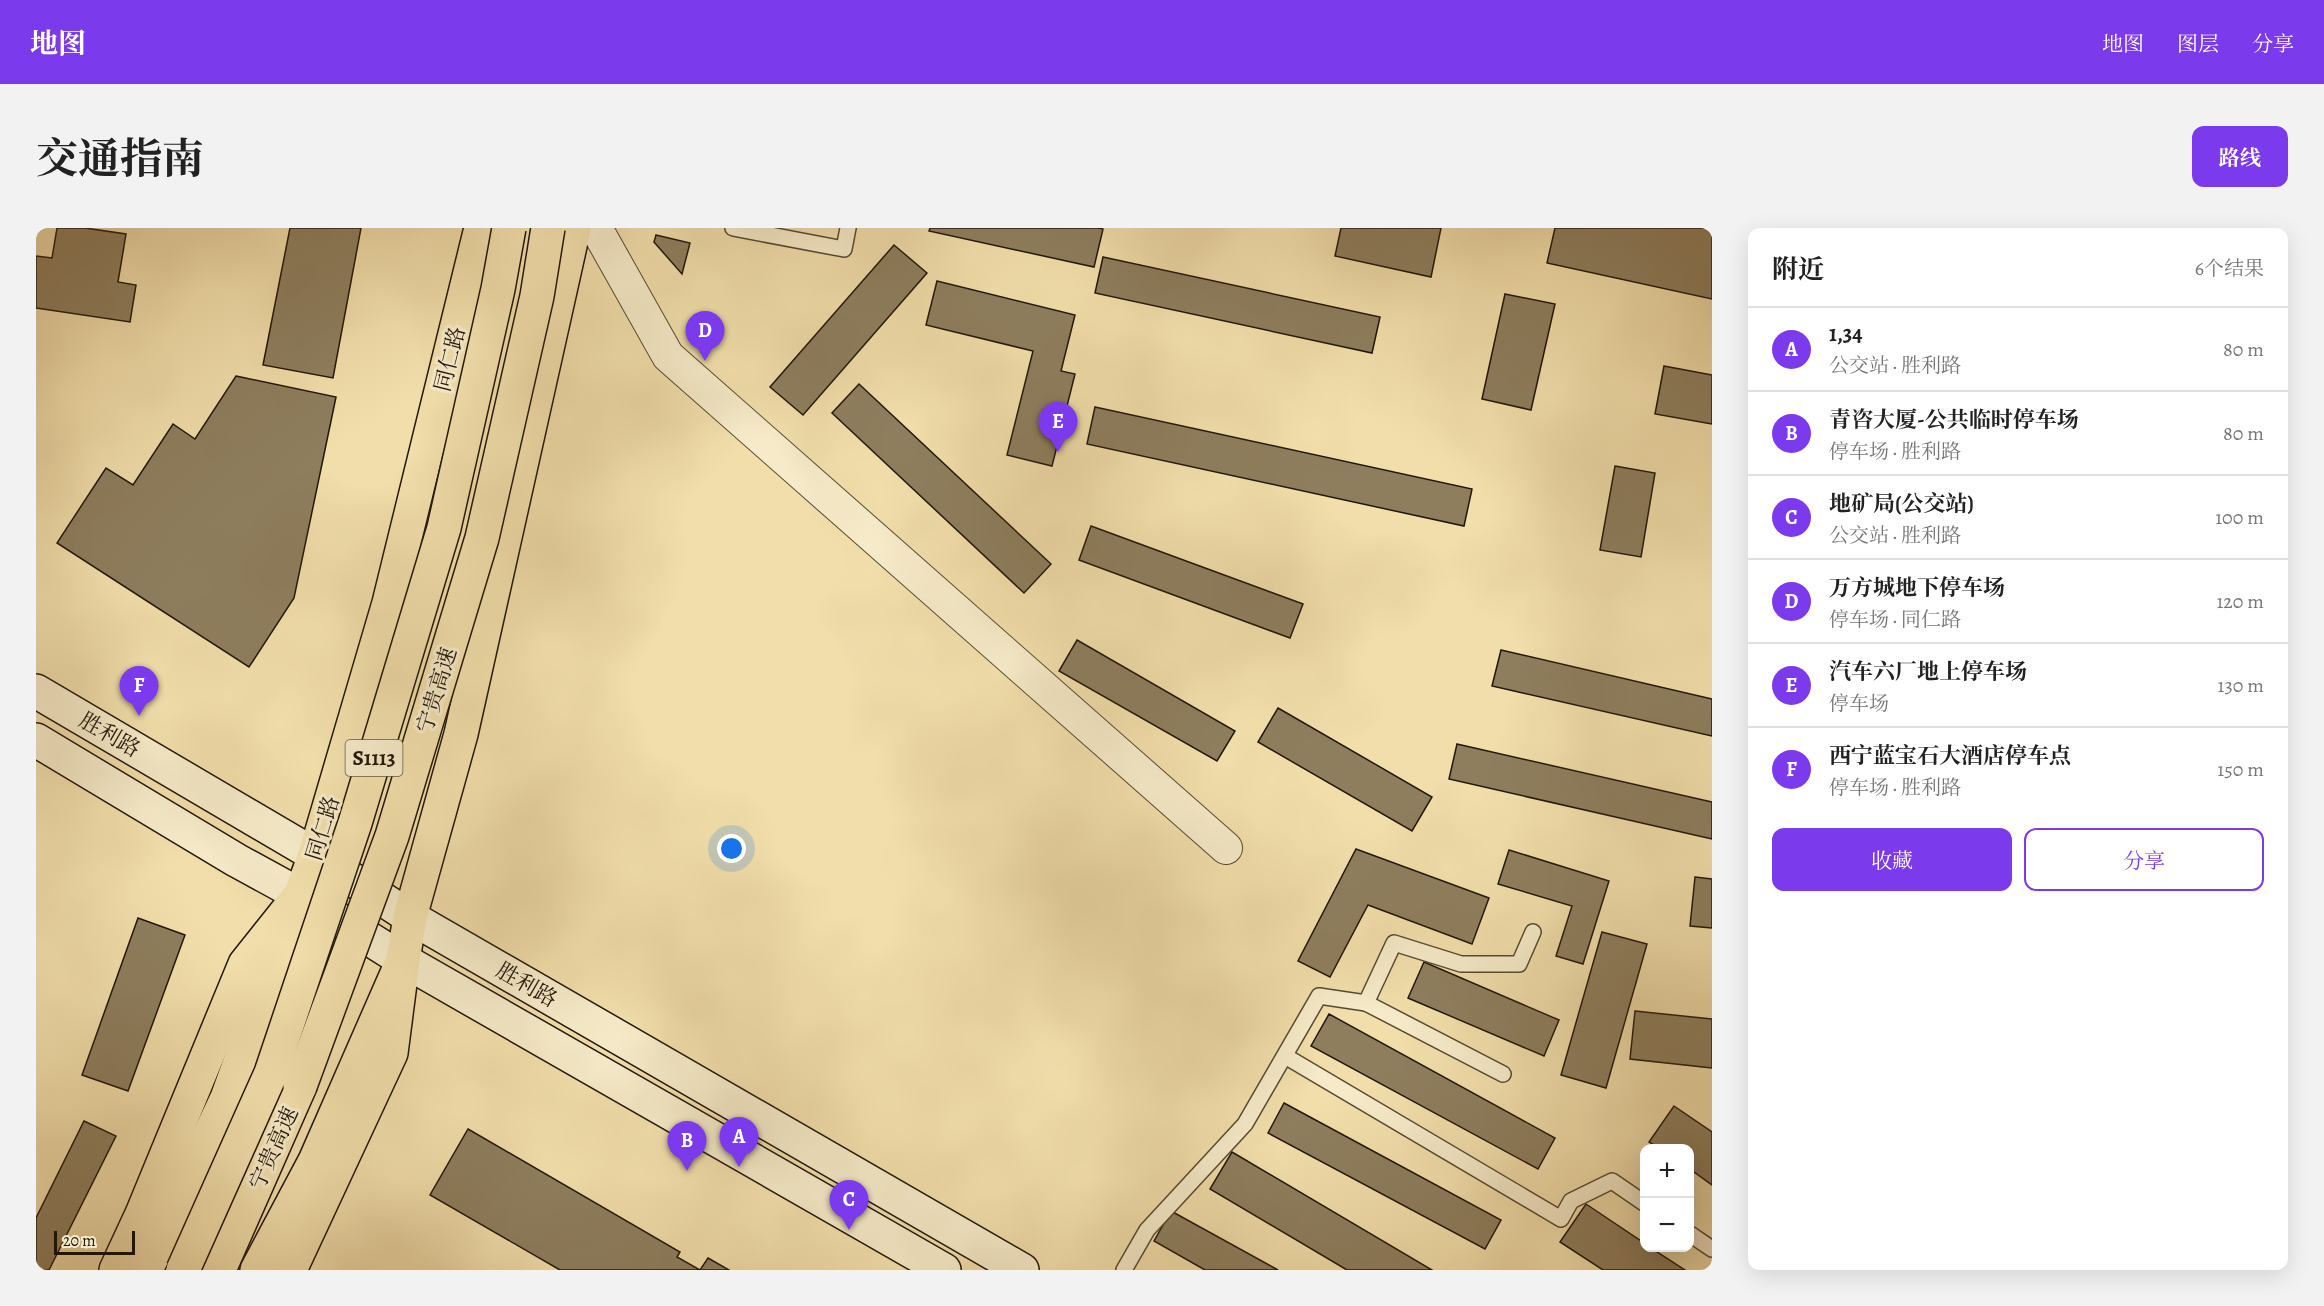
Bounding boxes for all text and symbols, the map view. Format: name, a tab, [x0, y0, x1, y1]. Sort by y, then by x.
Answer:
text: 地图	[30, 25, 86, 63]
text: 地图	[2102, 30, 2144, 58]
text: 图层	[2177, 30, 2219, 58]
text: 分享	[2252, 30, 2294, 58]
button: 路线	[2192, 126, 2288, 187]
text: 交通指南	[36, 130, 204, 187]
text: 附近	[1772, 252, 1824, 287]
text: 6个结果	[2195, 255, 2264, 282]
pin: D	[686, 312, 724, 361]
text: 1,34	[1829, 319, 1863, 349]
street label: 同仁路	[427, 324, 473, 395]
text: A	[1785, 336, 1798, 363]
text: 80 m	[2223, 336, 2264, 363]
text: 公交站 · 胜利路	[1829, 352, 1961, 379]
pin: E	[1038, 402, 1078, 452]
text: 青咨大厦-公共临时停车场	[1829, 405, 2079, 435]
text: B	[1785, 420, 1798, 447]
text: 80 m	[2223, 420, 2264, 447]
text: 停车场 · 胜利路	[1829, 438, 1961, 465]
text: 地矿局(公交站)	[1829, 489, 1974, 519]
text: C	[1785, 504, 1798, 531]
text: 100 m	[2215, 504, 2264, 531]
text: 公交站 · 胜利路	[1829, 522, 1961, 549]
text: 万方城地下停车场	[1829, 573, 2005, 603]
text: D	[1785, 588, 1798, 615]
text: 120 m	[2216, 588, 2264, 615]
text: 停车场 · 同仁路	[1829, 606, 1961, 633]
street label: 宁贵高速	[410, 644, 464, 737]
text: 汽车六厂地上停车场	[1829, 657, 2027, 687]
pin: F	[120, 666, 158, 716]
text: E	[1786, 672, 1797, 699]
text: 130 m	[2218, 672, 2264, 699]
text: 停车场	[1829, 690, 1889, 717]
street label: 胜利路	[73, 705, 146, 764]
road number: S1113	[346, 740, 402, 776]
text: 西宁蓝宝石大酒店停车点	[1829, 741, 2071, 771]
text: F	[1786, 756, 1797, 783]
text: 150 m	[2217, 756, 2264, 783]
text: 停车场 · 胜利路	[1829, 774, 1961, 801]
street label: 同仁路	[299, 792, 347, 864]
button: 收藏	[1772, 828, 2012, 891]
button: 分享	[2024, 828, 2264, 891]
your location	[717, 834, 746, 863]
street label: 胜利路	[490, 955, 563, 1014]
street label: 宁贵高速	[242, 1102, 306, 1195]
pin: A	[720, 1118, 758, 1167]
pin: B	[668, 1122, 706, 1171]
map controls	[1640, 1144, 1694, 1252]
button: +	[1640, 1144, 1694, 1198]
pin: C	[830, 1180, 868, 1230]
button: −	[1640, 1198, 1694, 1252]
scale bar	[54, 1228, 135, 1256]
text: 20 m	[63, 1230, 96, 1252]

